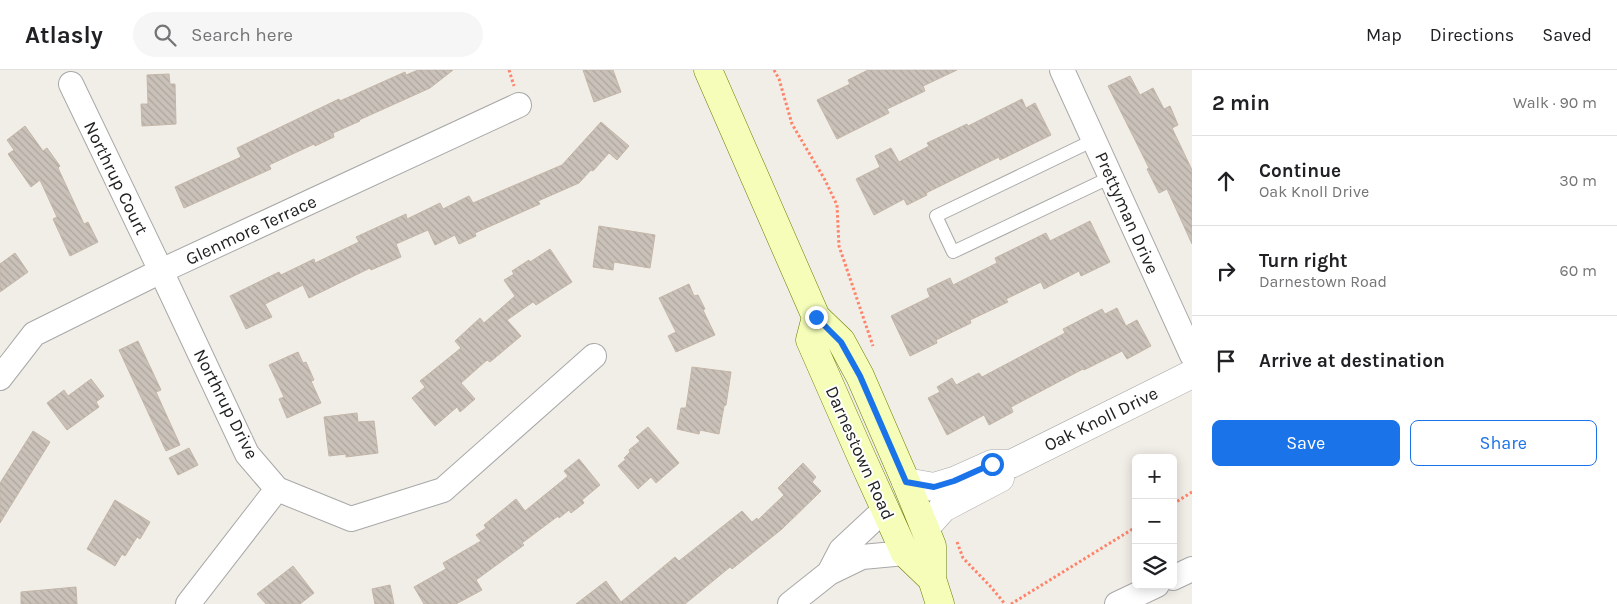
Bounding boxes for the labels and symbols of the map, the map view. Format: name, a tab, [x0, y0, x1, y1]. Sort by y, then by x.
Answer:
street label: Northrup Court	[79, 118, 153, 239]
street label: Prettyman Drive	[1090, 148, 1164, 278]
street label: Glenmore Terrace	[182, 190, 320, 270]
route end	[805, 306, 828, 329]
street label: Northrup Drive	[189, 345, 263, 463]
street label: Oak Knoll Drive	[1040, 382, 1162, 456]
street label: Darnestown Road	[821, 383, 899, 523]
route start	[981, 453, 1004, 476]

